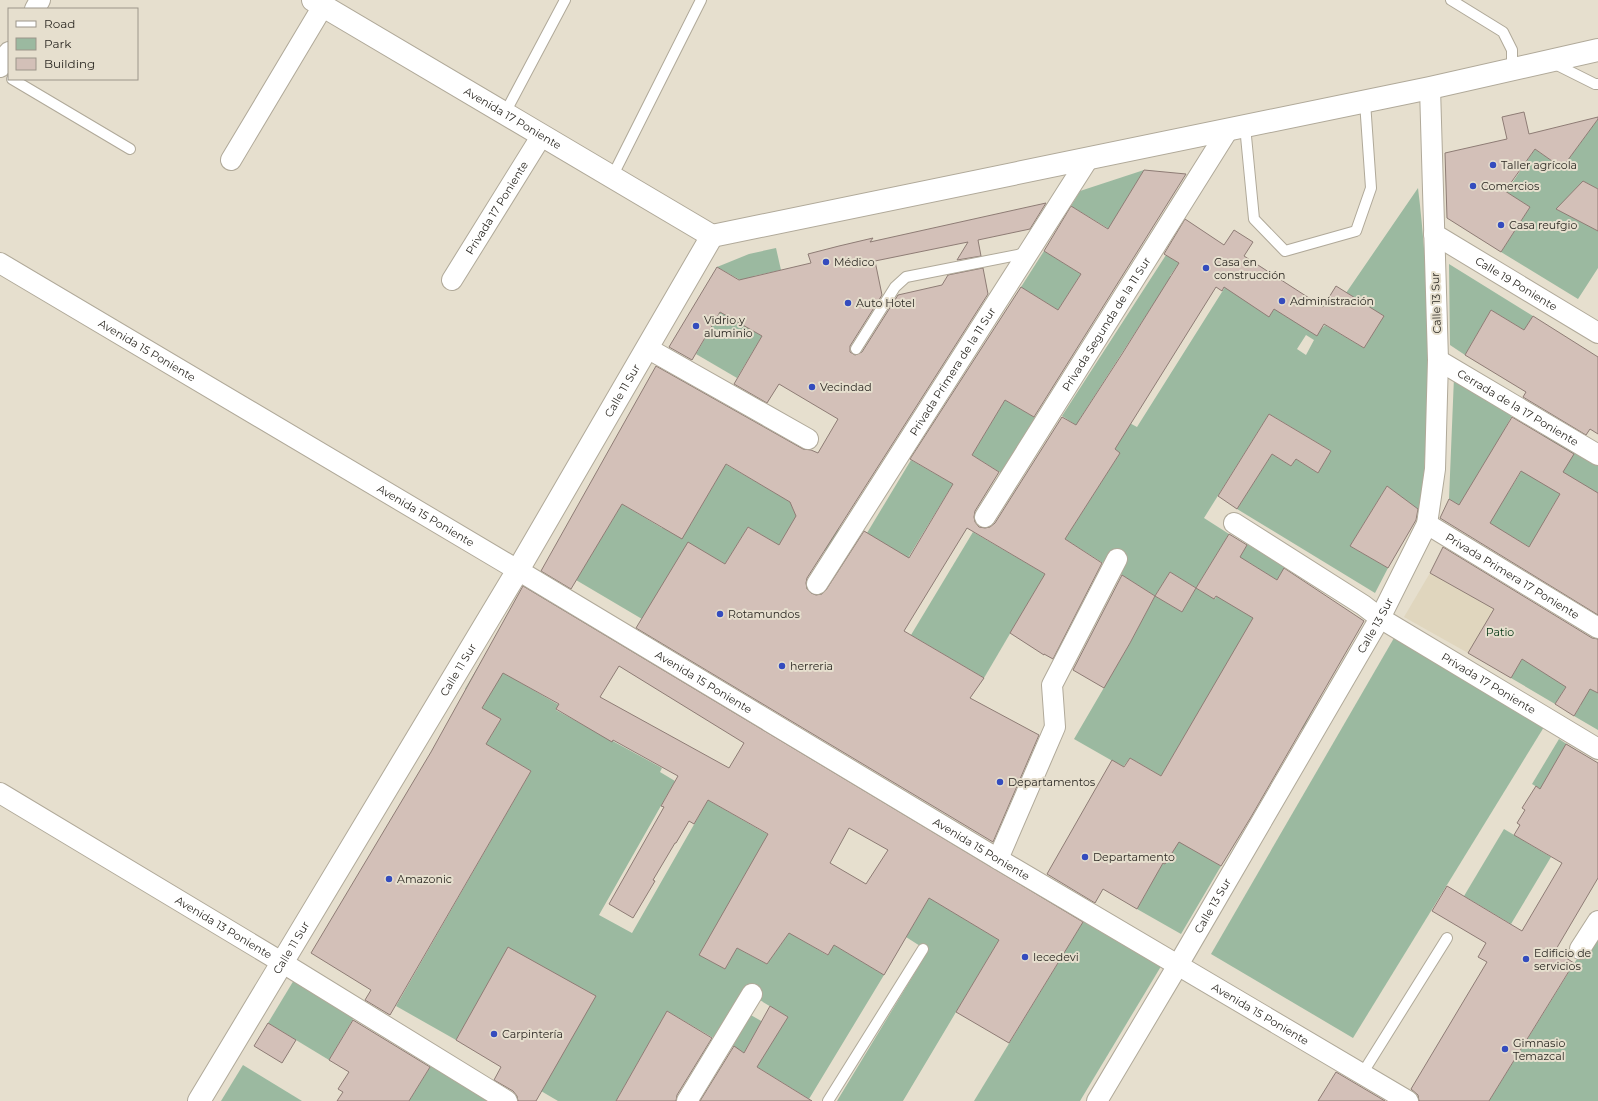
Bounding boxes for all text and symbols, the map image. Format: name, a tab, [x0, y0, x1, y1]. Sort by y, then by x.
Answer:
legend	[8, 8, 138, 80]
text: Road	[44, 16, 75, 31]
text: Park	[44, 36, 72, 51]
text: Building	[44, 56, 95, 71]
street label: Avenida 17 Poniente	[461, 84, 564, 153]
street label: Privada 17 Poniente	[463, 158, 531, 257]
place label: Taller agrícola	[1501, 158, 1577, 172]
marker: Taller agrícola	[1488, 160, 1498, 170]
place label: Comercios	[1481, 179, 1540, 193]
marker: Comercios	[1468, 181, 1478, 191]
place label: Casa reufgio	[1509, 218, 1577, 232]
marker: Casa reufgio	[1496, 220, 1506, 230]
street label: Calle 19 Poniente	[1473, 253, 1560, 314]
street label: Privada Segunda de la 11 Sur	[1059, 254, 1154, 394]
place label: Médico	[834, 255, 875, 269]
place label: Casa en construcción	[1214, 255, 1286, 282]
marker: Médico	[821, 257, 831, 267]
marker: Casa en construcción	[1201, 263, 1211, 273]
street label: Calle 13 Sur	[1428, 272, 1444, 334]
place label: Administración	[1290, 294, 1374, 308]
place label: Auto Hotel	[856, 296, 915, 310]
marker: Administración	[1277, 296, 1287, 306]
marker: Auto Hotel	[843, 298, 853, 308]
street label: Privada Primera de la 11 Sur	[906, 305, 999, 438]
place label: Vidrio y aluminio	[704, 313, 753, 340]
street label: Avenida 15 Poniente	[96, 316, 198, 385]
marker: Vidrio y aluminio	[691, 321, 701, 331]
street label: Calle 11 Sur	[601, 361, 643, 420]
street label: Cerrada de la 17 Poniente	[1455, 366, 1581, 449]
place label: Vecindad	[820, 380, 872, 394]
marker: Vecindad	[807, 382, 817, 392]
street label: Avenida 15 Poniente	[375, 481, 477, 550]
street label: Privada Primera 17 Poniente	[1443, 530, 1582, 622]
street label: Calle 13 Sur	[1354, 595, 1396, 656]
place label: Rotamundos	[728, 607, 800, 621]
marker: Rotamundos	[715, 609, 725, 619]
park label: Patio	[1486, 625, 1514, 639]
street label: Calle 11 Sur	[437, 641, 479, 699]
street label: Avenida 15 Poniente	[653, 647, 755, 717]
street label: Privada 17 Poniente	[1439, 650, 1539, 717]
place label: herreria	[790, 659, 833, 673]
marker: herreria	[777, 661, 787, 671]
place label: Departamentos	[1008, 775, 1096, 789]
marker: Departamentos	[995, 777, 1005, 787]
street label: Avenida 15 Poniente	[930, 814, 1033, 883]
place label: Departamento	[1093, 850, 1175, 864]
marker: Departamento	[1080, 852, 1090, 862]
place label: Amazonic	[397, 872, 452, 886]
marker: Amazonic	[384, 874, 394, 884]
street label: Calle 13 Sur	[1191, 876, 1234, 936]
street label: Avenida 13 Poniente	[173, 893, 275, 962]
street label: Calle 11 Sur	[270, 919, 312, 977]
place label: Edificio de servicios	[1534, 946, 1592, 973]
place label: Iecedevi	[1033, 950, 1079, 964]
marker: Iecedevi	[1020, 952, 1030, 962]
marker: Edificio de servicios	[1521, 954, 1531, 964]
street label: Avenida 15 Poniente	[1209, 980, 1312, 1048]
place label: Carpintería	[502, 1027, 563, 1041]
marker: Carpintería	[489, 1029, 499, 1039]
place label: Gimnasio Temazcal	[1513, 1036, 1565, 1063]
marker: Gimnasio Temazcal	[1500, 1044, 1510, 1054]

